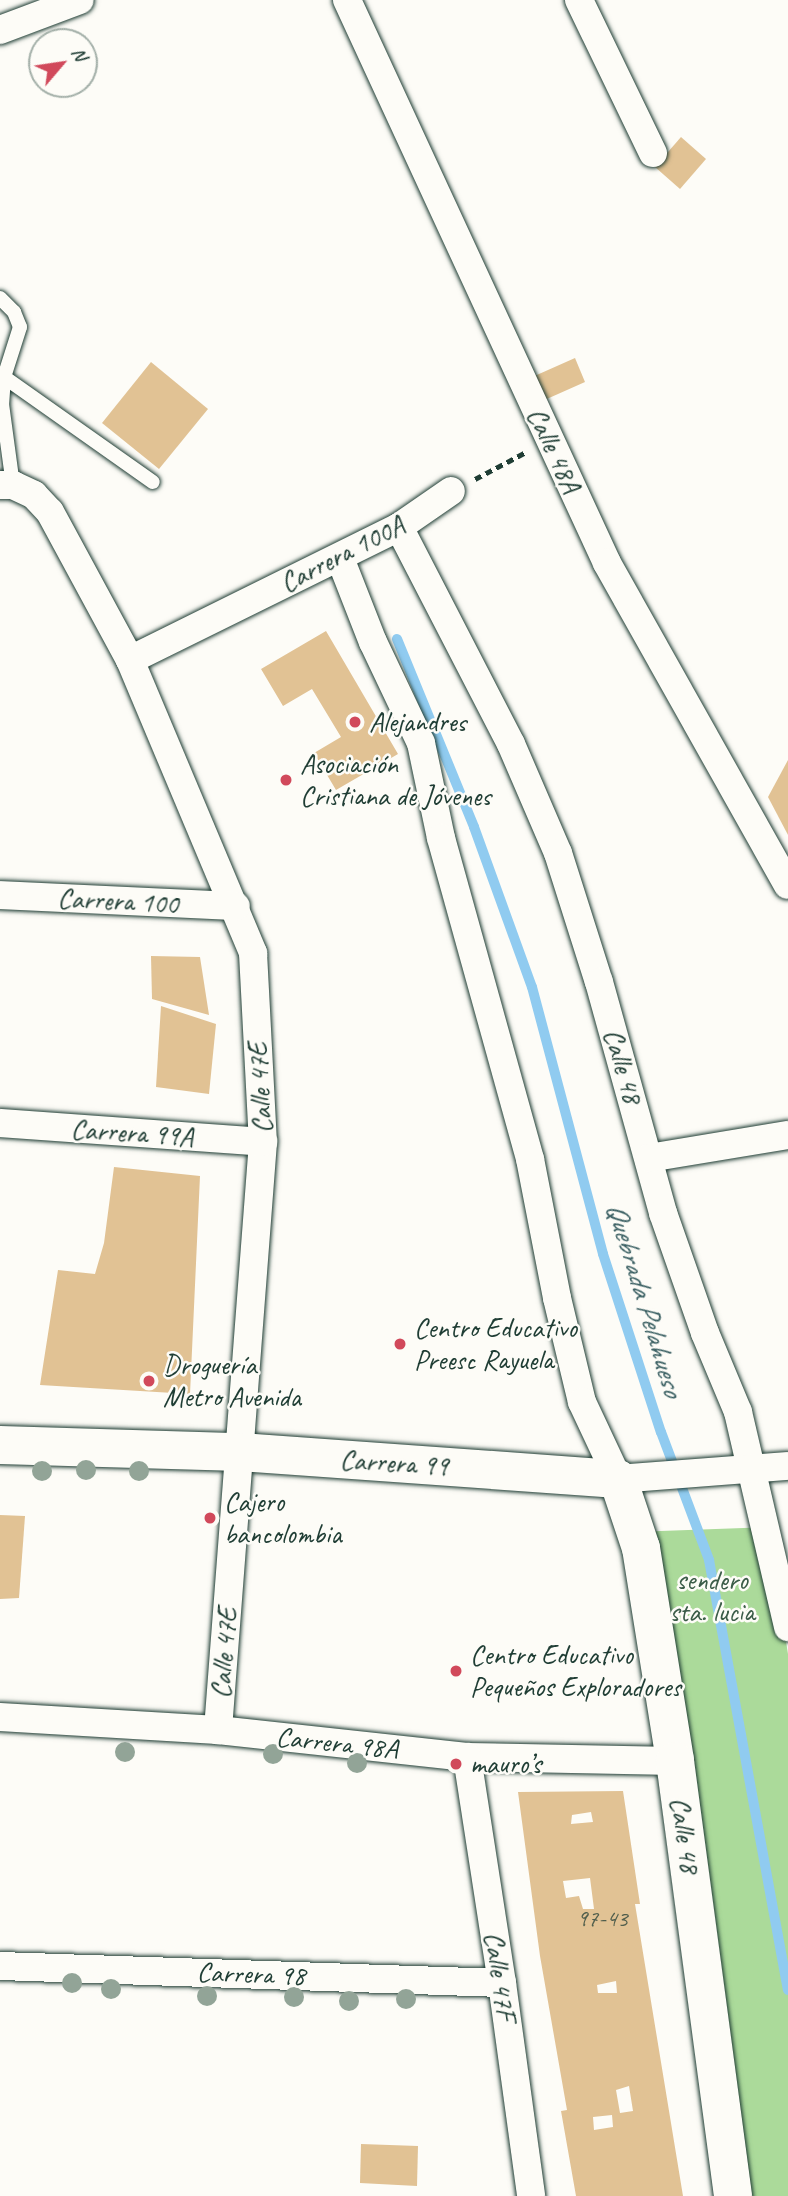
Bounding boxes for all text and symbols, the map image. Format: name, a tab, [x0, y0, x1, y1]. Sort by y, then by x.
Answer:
north arrow	[28, 28, 98, 98]
text: N	[66, 43, 93, 65]
street label: Calle 48A	[520, 402, 588, 498]
street label: Carrera 100A	[274, 508, 410, 600]
place label: Alejandres	[369, 705, 466, 739]
marker: Alejandres	[347, 714, 363, 730]
place label: Asociación Cristiana de Jóvenes	[300, 747, 491, 813]
marker: Asociación Cristiana de Jóvenes	[278, 772, 294, 788]
street label: Carrera 100	[57, 881, 179, 921]
street label: Calle 48	[596, 1025, 650, 1107]
street label: Calle 47E	[241, 1042, 279, 1134]
street label: Carrera 99A	[70, 1112, 194, 1154]
water label: Quebrada Pelahueso	[599, 1198, 691, 1400]
place label: Centro Educativo Preesc Rayuela	[414, 1311, 576, 1377]
marker: Centro Educativo Preesc Rayuela	[392, 1336, 408, 1352]
place label: Droguería Metro Avenida	[163, 1348, 301, 1414]
marker: Droguería Metro Avenida	[141, 1373, 157, 1389]
street label: Carrera 99	[339, 1442, 449, 1484]
place label: Cajero bancolombia	[224, 1485, 341, 1551]
marker: Cajero bancolombia	[202, 1510, 218, 1526]
park label: sendero sta. lucia	[669, 1563, 755, 1629]
street label: Calle 47E	[203, 1606, 245, 1700]
place label: Centro Educativo Pequeños Exploradores	[470, 1638, 681, 1704]
marker: Centro Educativo Pequeños Exploradores	[448, 1663, 464, 1679]
street label: Carrera 98A	[274, 1720, 400, 1766]
place label: mauro’s	[470, 1747, 541, 1781]
marker: mauro’s	[448, 1756, 464, 1772]
street label: Calle 48	[663, 1795, 707, 1875]
house number: 97-43	[576, 1905, 628, 1933]
street label: Calle 47F	[477, 1930, 523, 2022]
street label: Carrera 98	[196, 1955, 306, 1993]

